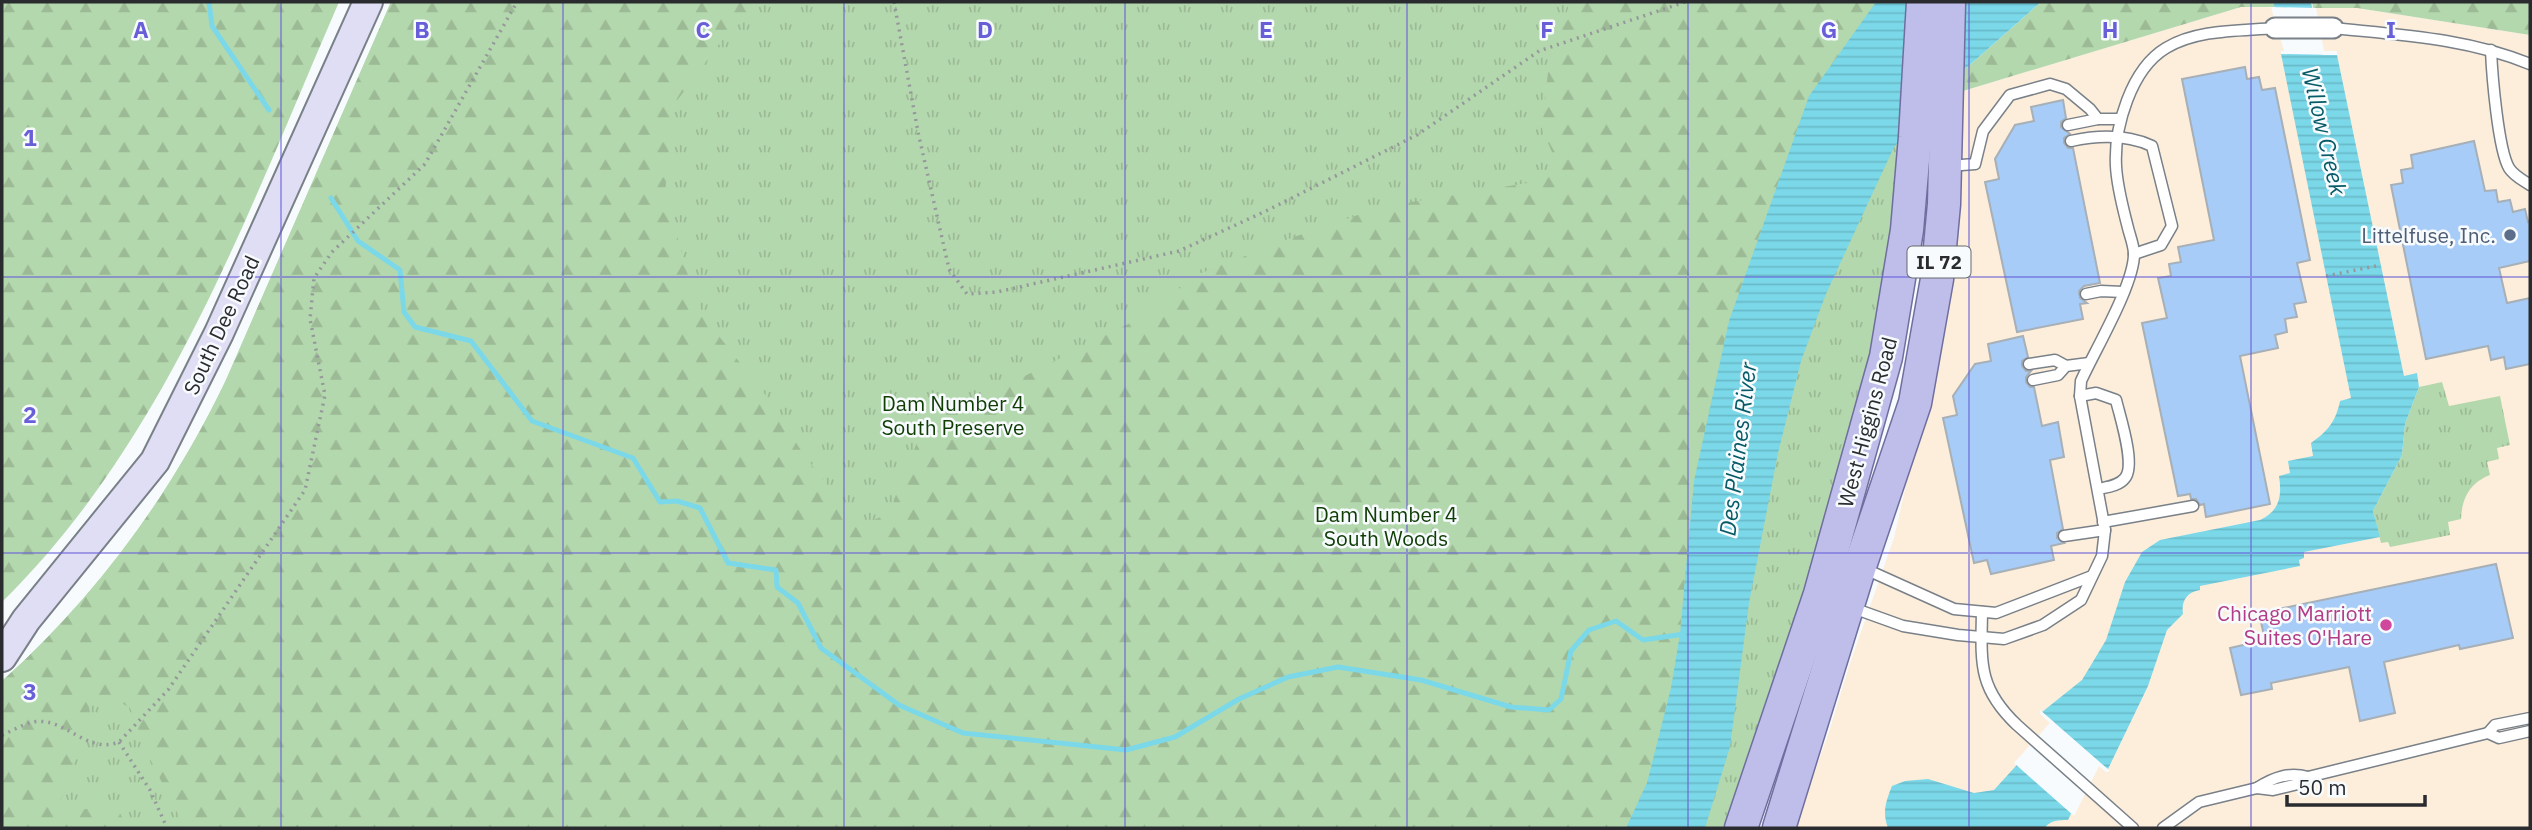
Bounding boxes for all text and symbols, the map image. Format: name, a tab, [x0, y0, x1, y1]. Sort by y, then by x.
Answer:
text: A	[133, 14, 149, 44]
text: B	[414, 14, 430, 44]
text: C	[696, 14, 711, 44]
text: D	[977, 14, 993, 44]
text: E	[1259, 14, 1273, 44]
text: F	[1540, 14, 1554, 44]
text: G	[1821, 14, 1837, 44]
text: H	[2102, 14, 2118, 44]
text: I	[2386, 14, 2396, 44]
water label: Willow Creek	[2296, 64, 2354, 199]
text: 1	[23, 122, 37, 152]
place label: Littelfuse, Inc.	[2361, 221, 2496, 249]
marker: Littelfuse, Inc.	[2502, 227, 2518, 243]
road number: IL 72	[1908, 246, 1970, 278]
street label: South Dee Road	[177, 251, 265, 399]
street label: West Higgins Road	[1831, 334, 1903, 510]
water label: Des Plaines River	[1711, 360, 1763, 537]
park label: Dam Number 4 South Preserve	[881, 389, 1025, 441]
text: 2	[23, 399, 37, 429]
park label: Dam Number 4 South Woods	[1315, 500, 1457, 552]
place label: Chicago Marriott Suites O'Hare	[2217, 599, 2372, 651]
marker: Chicago Marriott Suites O'Hare	[2378, 617, 2394, 633]
text: 3	[23, 676, 37, 706]
scale bar	[2287, 764, 2425, 808]
text: 50 m	[2298, 773, 2347, 801]

